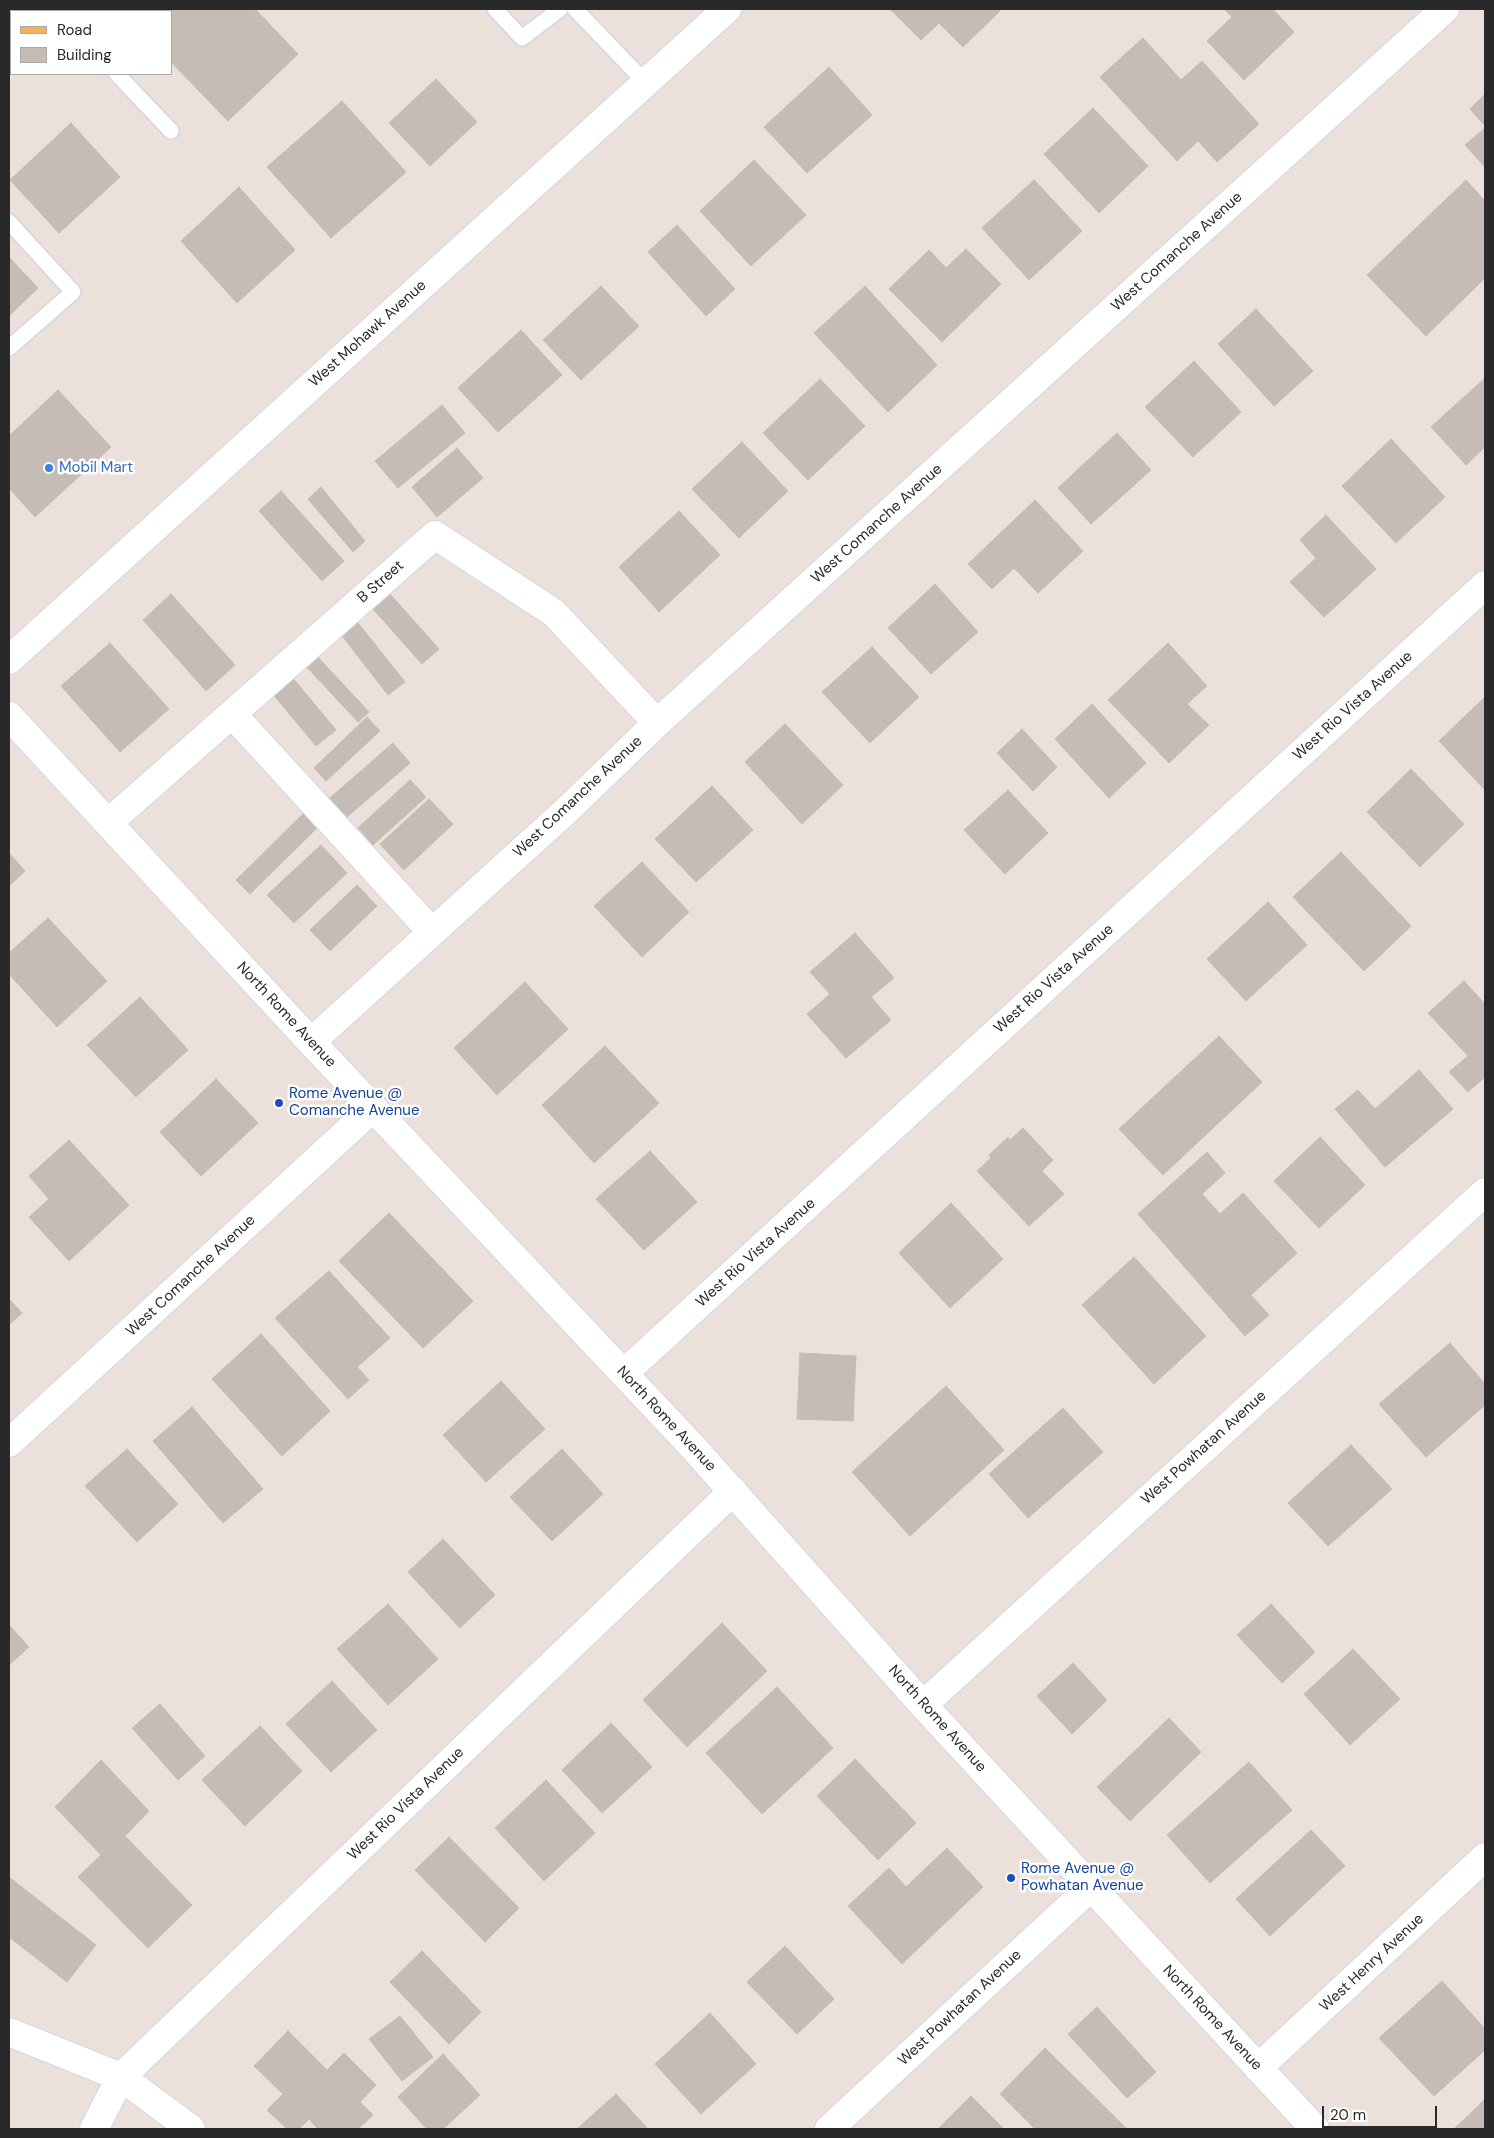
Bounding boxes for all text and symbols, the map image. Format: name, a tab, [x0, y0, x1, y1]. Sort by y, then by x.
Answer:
legend	[10, 10, 172, 75]
text: Road	[57, 20, 92, 40]
text: Building	[57, 45, 112, 65]
street label: West Comanche Avenue	[1108, 188, 1246, 316]
street label: West Mohawk Avenue	[306, 277, 430, 391]
place label: Mobil Mart	[59, 459, 133, 477]
street label: West Comanche Avenue	[808, 460, 946, 588]
marker: Mobil Mart	[43, 462, 55, 474]
street label: B Street	[354, 557, 408, 607]
street label: West Rio Vista Avenue	[1290, 648, 1416, 764]
street label: West Comanche Avenue	[510, 733, 646, 861]
street label: West Rio Vista Avenue	[991, 921, 1117, 1037]
street label: North Rome Avenue	[233, 959, 339, 1071]
place label: Rome Avenue @ Comanche Avenue	[289, 1085, 419, 1120]
marker: Rome Avenue @ Comanche Avenue	[273, 1097, 285, 1109]
street label: West Rio Vista Avenue	[693, 1195, 819, 1311]
street label: West Comanche Avenue	[123, 1212, 259, 1340]
street label: North Rome Avenue	[613, 1363, 719, 1475]
street label: West Powhatan Avenue	[1138, 1387, 1270, 1509]
street label: North Rome Avenue	[884, 1662, 990, 1776]
street label: West Rio Vista Avenue	[344, 1744, 468, 1864]
place label: Rome Avenue @ Powhatan Avenue	[1021, 1860, 1144, 1895]
marker: Rome Avenue @ Powhatan Avenue	[1005, 1872, 1017, 1884]
street label: West Henry Avenue	[1316, 1910, 1428, 2016]
street label: West Powhatan Avenue	[895, 1946, 1025, 2070]
street label: North Rome Avenue	[1159, 1962, 1265, 2074]
scale bar	[1324, 2096, 1439, 2128]
text: 20 m	[1330, 2105, 1366, 2125]

